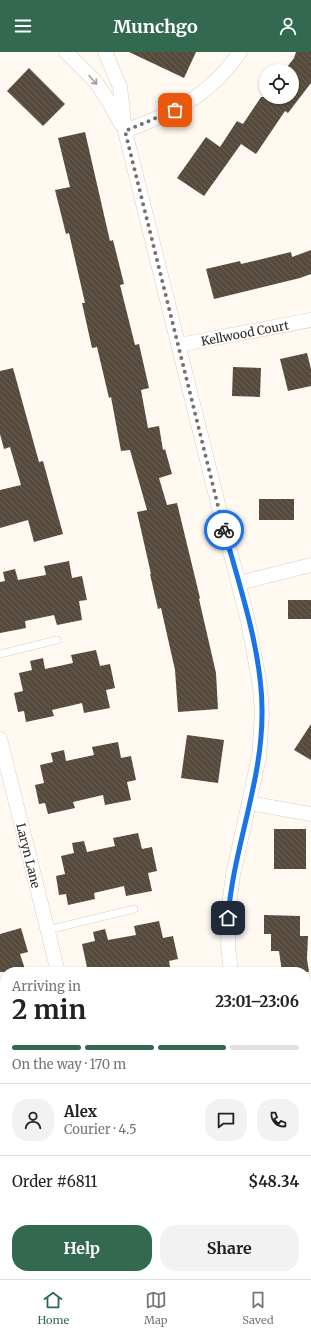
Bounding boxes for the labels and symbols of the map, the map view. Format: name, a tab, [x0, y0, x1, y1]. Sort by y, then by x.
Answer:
one-way arrow	[88, 75, 98, 85]
pin	[158, 93, 192, 127]
street label: Kellwood Court	[200, 317, 290, 348]
courier	[204, 510, 244, 550]
street label: Laryn Lane	[14, 822, 44, 889]
pin	[211, 901, 245, 935]

